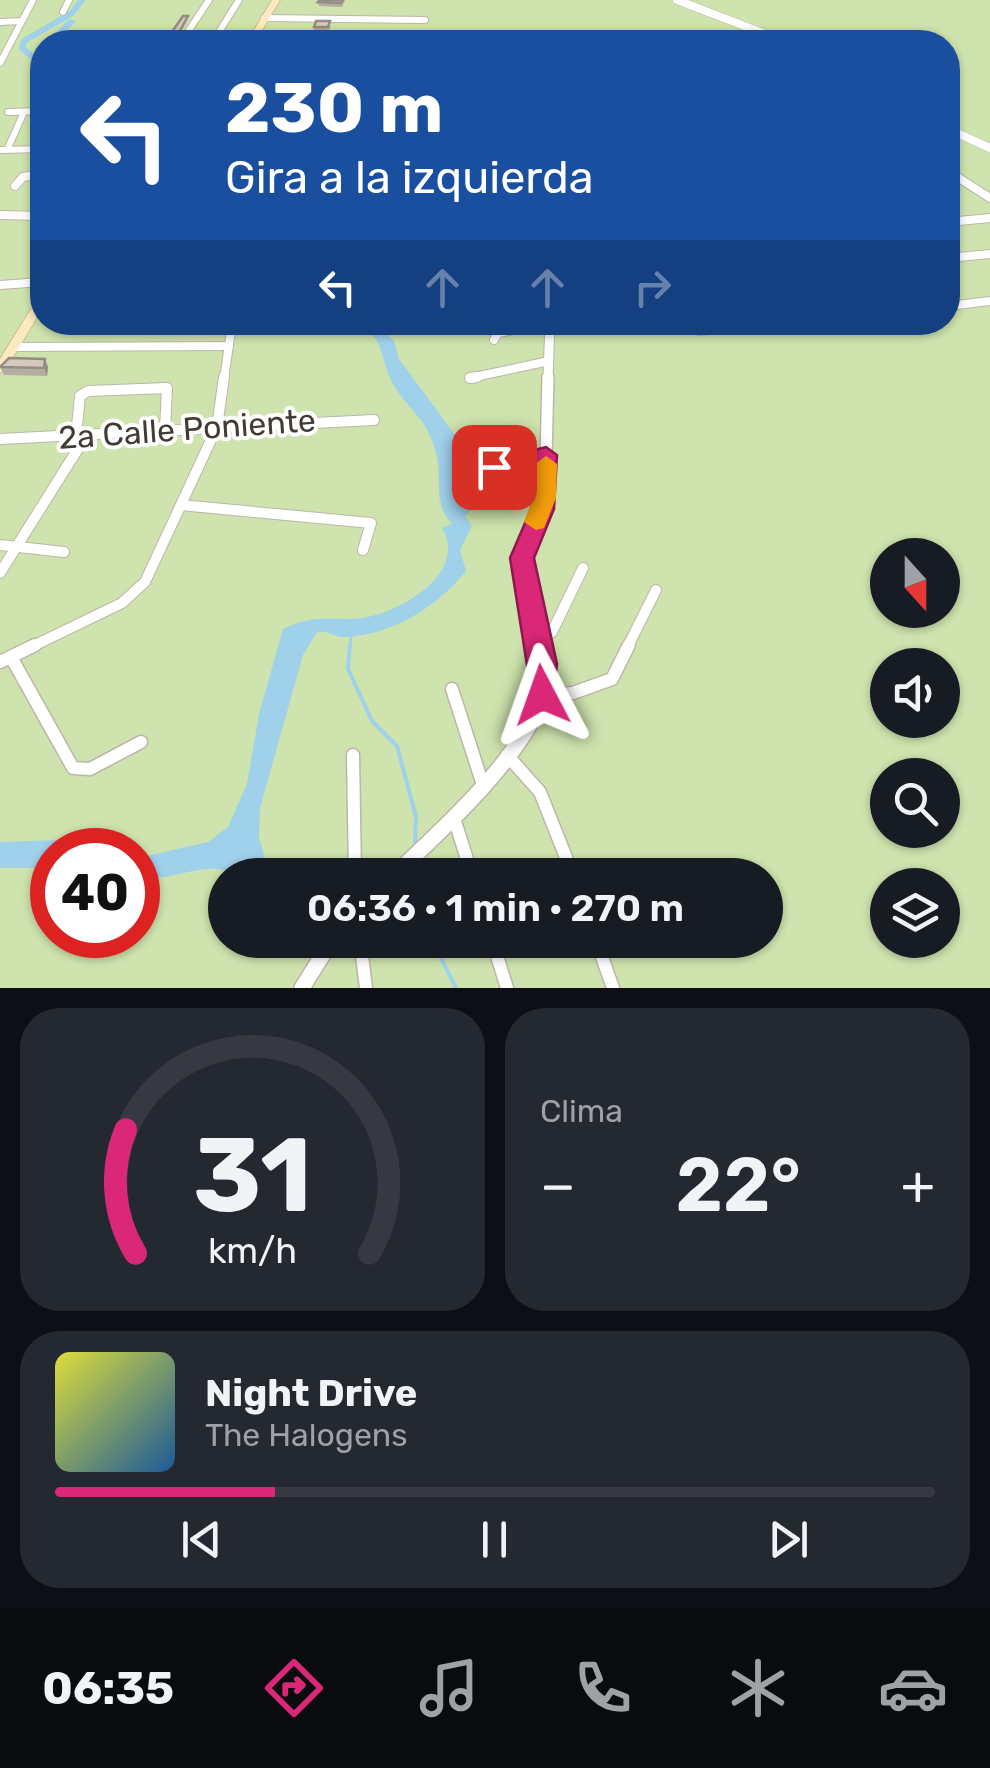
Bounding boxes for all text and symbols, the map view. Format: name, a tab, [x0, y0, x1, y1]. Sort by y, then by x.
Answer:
text: 230 m	[225, 67, 443, 150]
icon: left	[60, 70, 190, 200]
text: Gira a la izquierda	[225, 151, 594, 204]
icon: left	[310, 260, 365, 315]
icon: ahead	[415, 260, 470, 315]
icon: ahead	[520, 260, 575, 315]
icon: right	[625, 260, 680, 315]
street label: 2a Calle Poniente	[57, 401, 317, 457]
pin	[452, 425, 537, 510]
icon: arrive	[467, 440, 522, 495]
north arrow	[870, 538, 960, 628]
map controls	[870, 538, 960, 958]
position arrow	[490, 643, 594, 747]
button: sound	[870, 648, 960, 738]
button: search	[870, 758, 960, 848]
speed limit sign: 40	[30, 828, 160, 958]
button: layers	[870, 868, 960, 958]
text: 06:36 · 1 min · 270 m	[307, 885, 684, 931]
text: Clima	[540, 1092, 623, 1130]
text: 31	[193, 1114, 312, 1237]
text: 22°	[676, 1141, 801, 1230]
text: −	[540, 1153, 576, 1218]
text: +	[901, 1153, 935, 1218]
text: km/h	[208, 1230, 297, 1272]
text: Night Drive	[205, 1370, 417, 1416]
text: The Halogens	[205, 1416, 408, 1454]
icon: previous	[174, 1512, 229, 1567]
icon: pause	[467, 1512, 522, 1567]
icon: next	[761, 1512, 816, 1567]
icon: directions	[259, 1653, 329, 1723]
icon: music	[414, 1653, 484, 1723]
icon: phone	[568, 1653, 638, 1723]
icon: climate	[723, 1653, 793, 1723]
icon: car	[878, 1653, 948, 1723]
text: 06:35	[42, 1662, 174, 1715]

